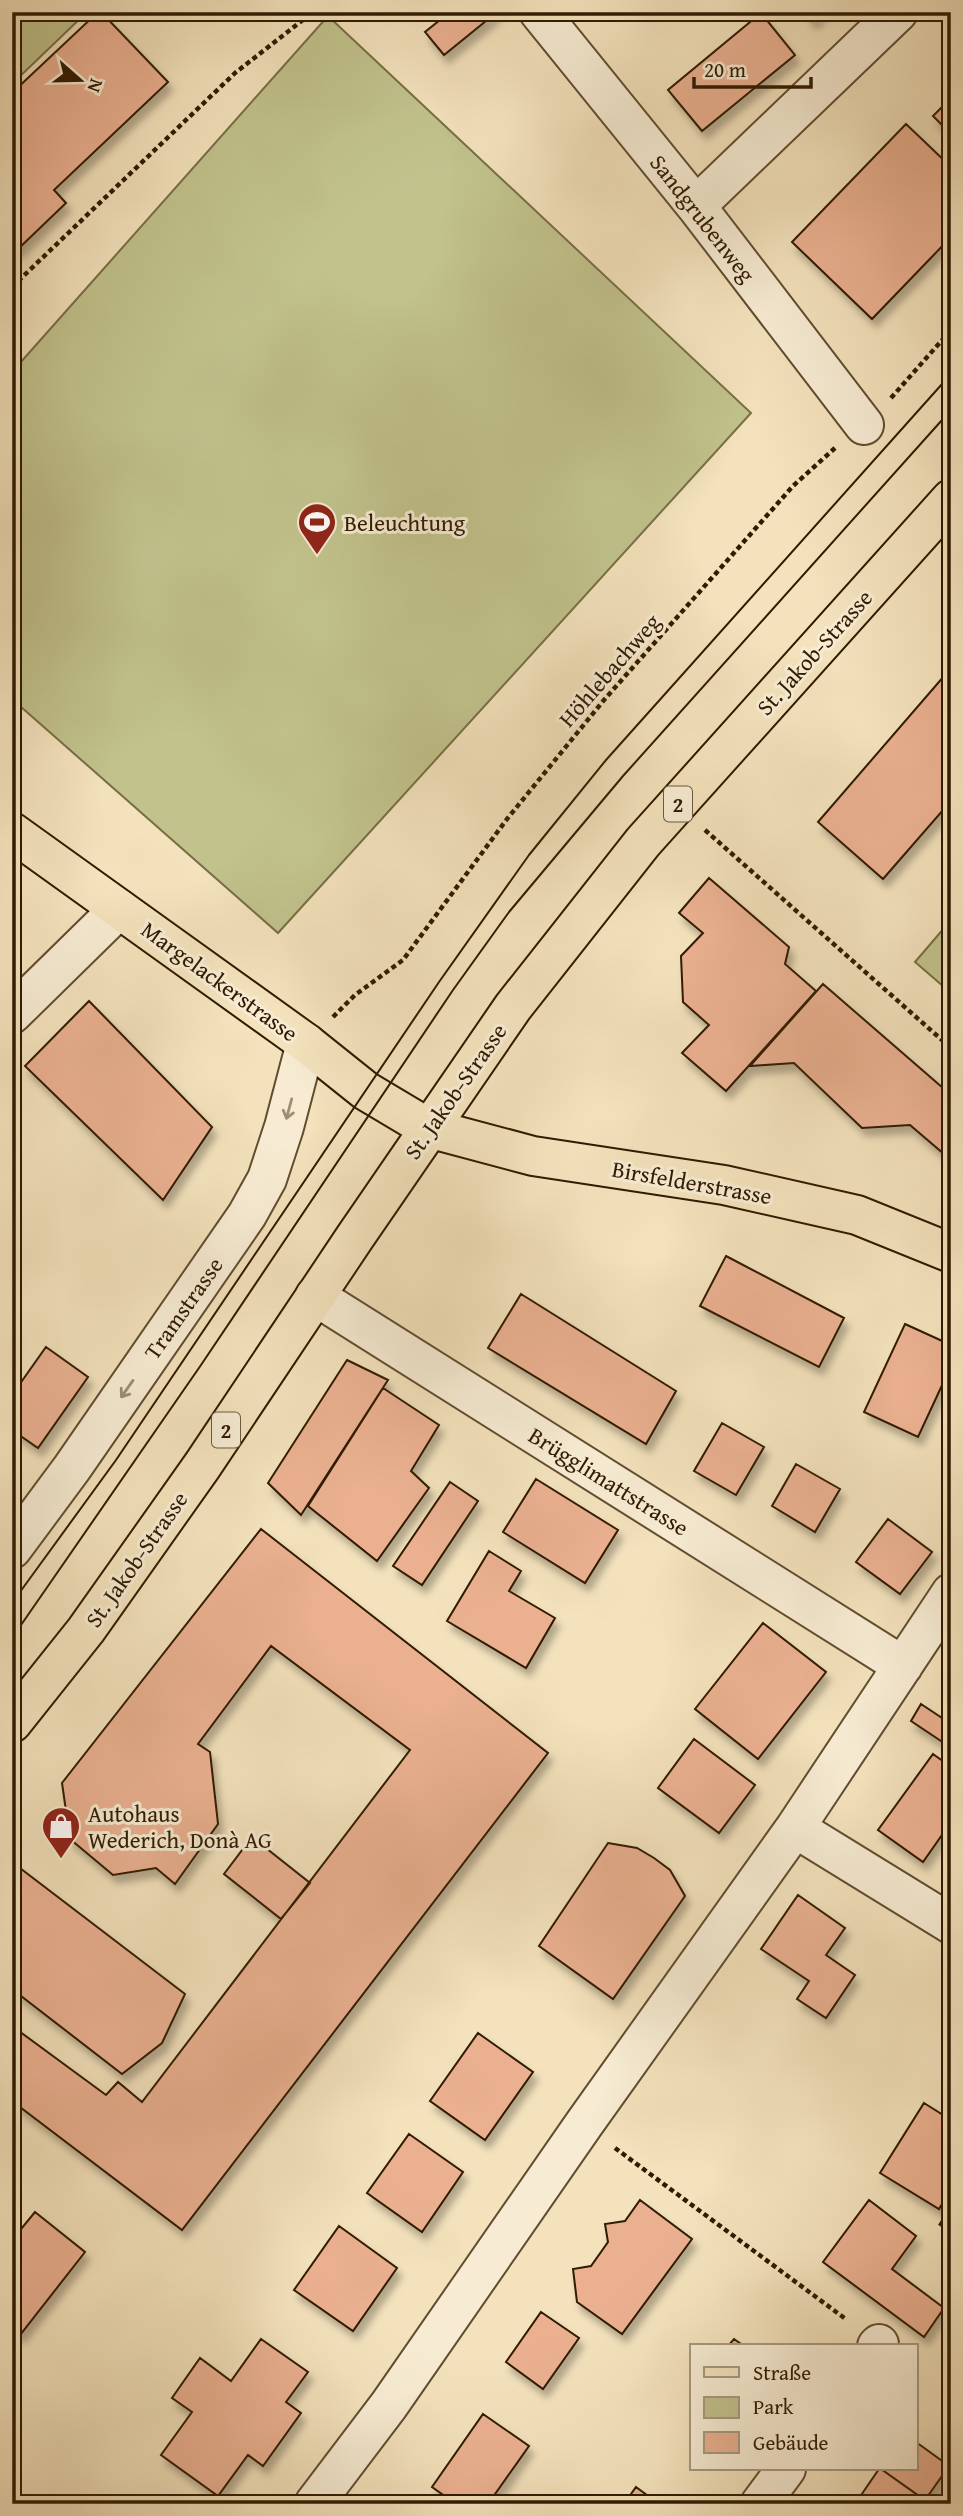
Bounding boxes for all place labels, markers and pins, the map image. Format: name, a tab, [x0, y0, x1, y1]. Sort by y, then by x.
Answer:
sports icon: Beleuchtung	[296, 501, 338, 556]
place label: Beleuchtung	[344, 506, 466, 539]
place label: Autohaus Wederich, Donà AG	[88, 1797, 272, 1856]
shop icon: Autohaus Wederich, Donà AG	[40, 1805, 82, 1860]

